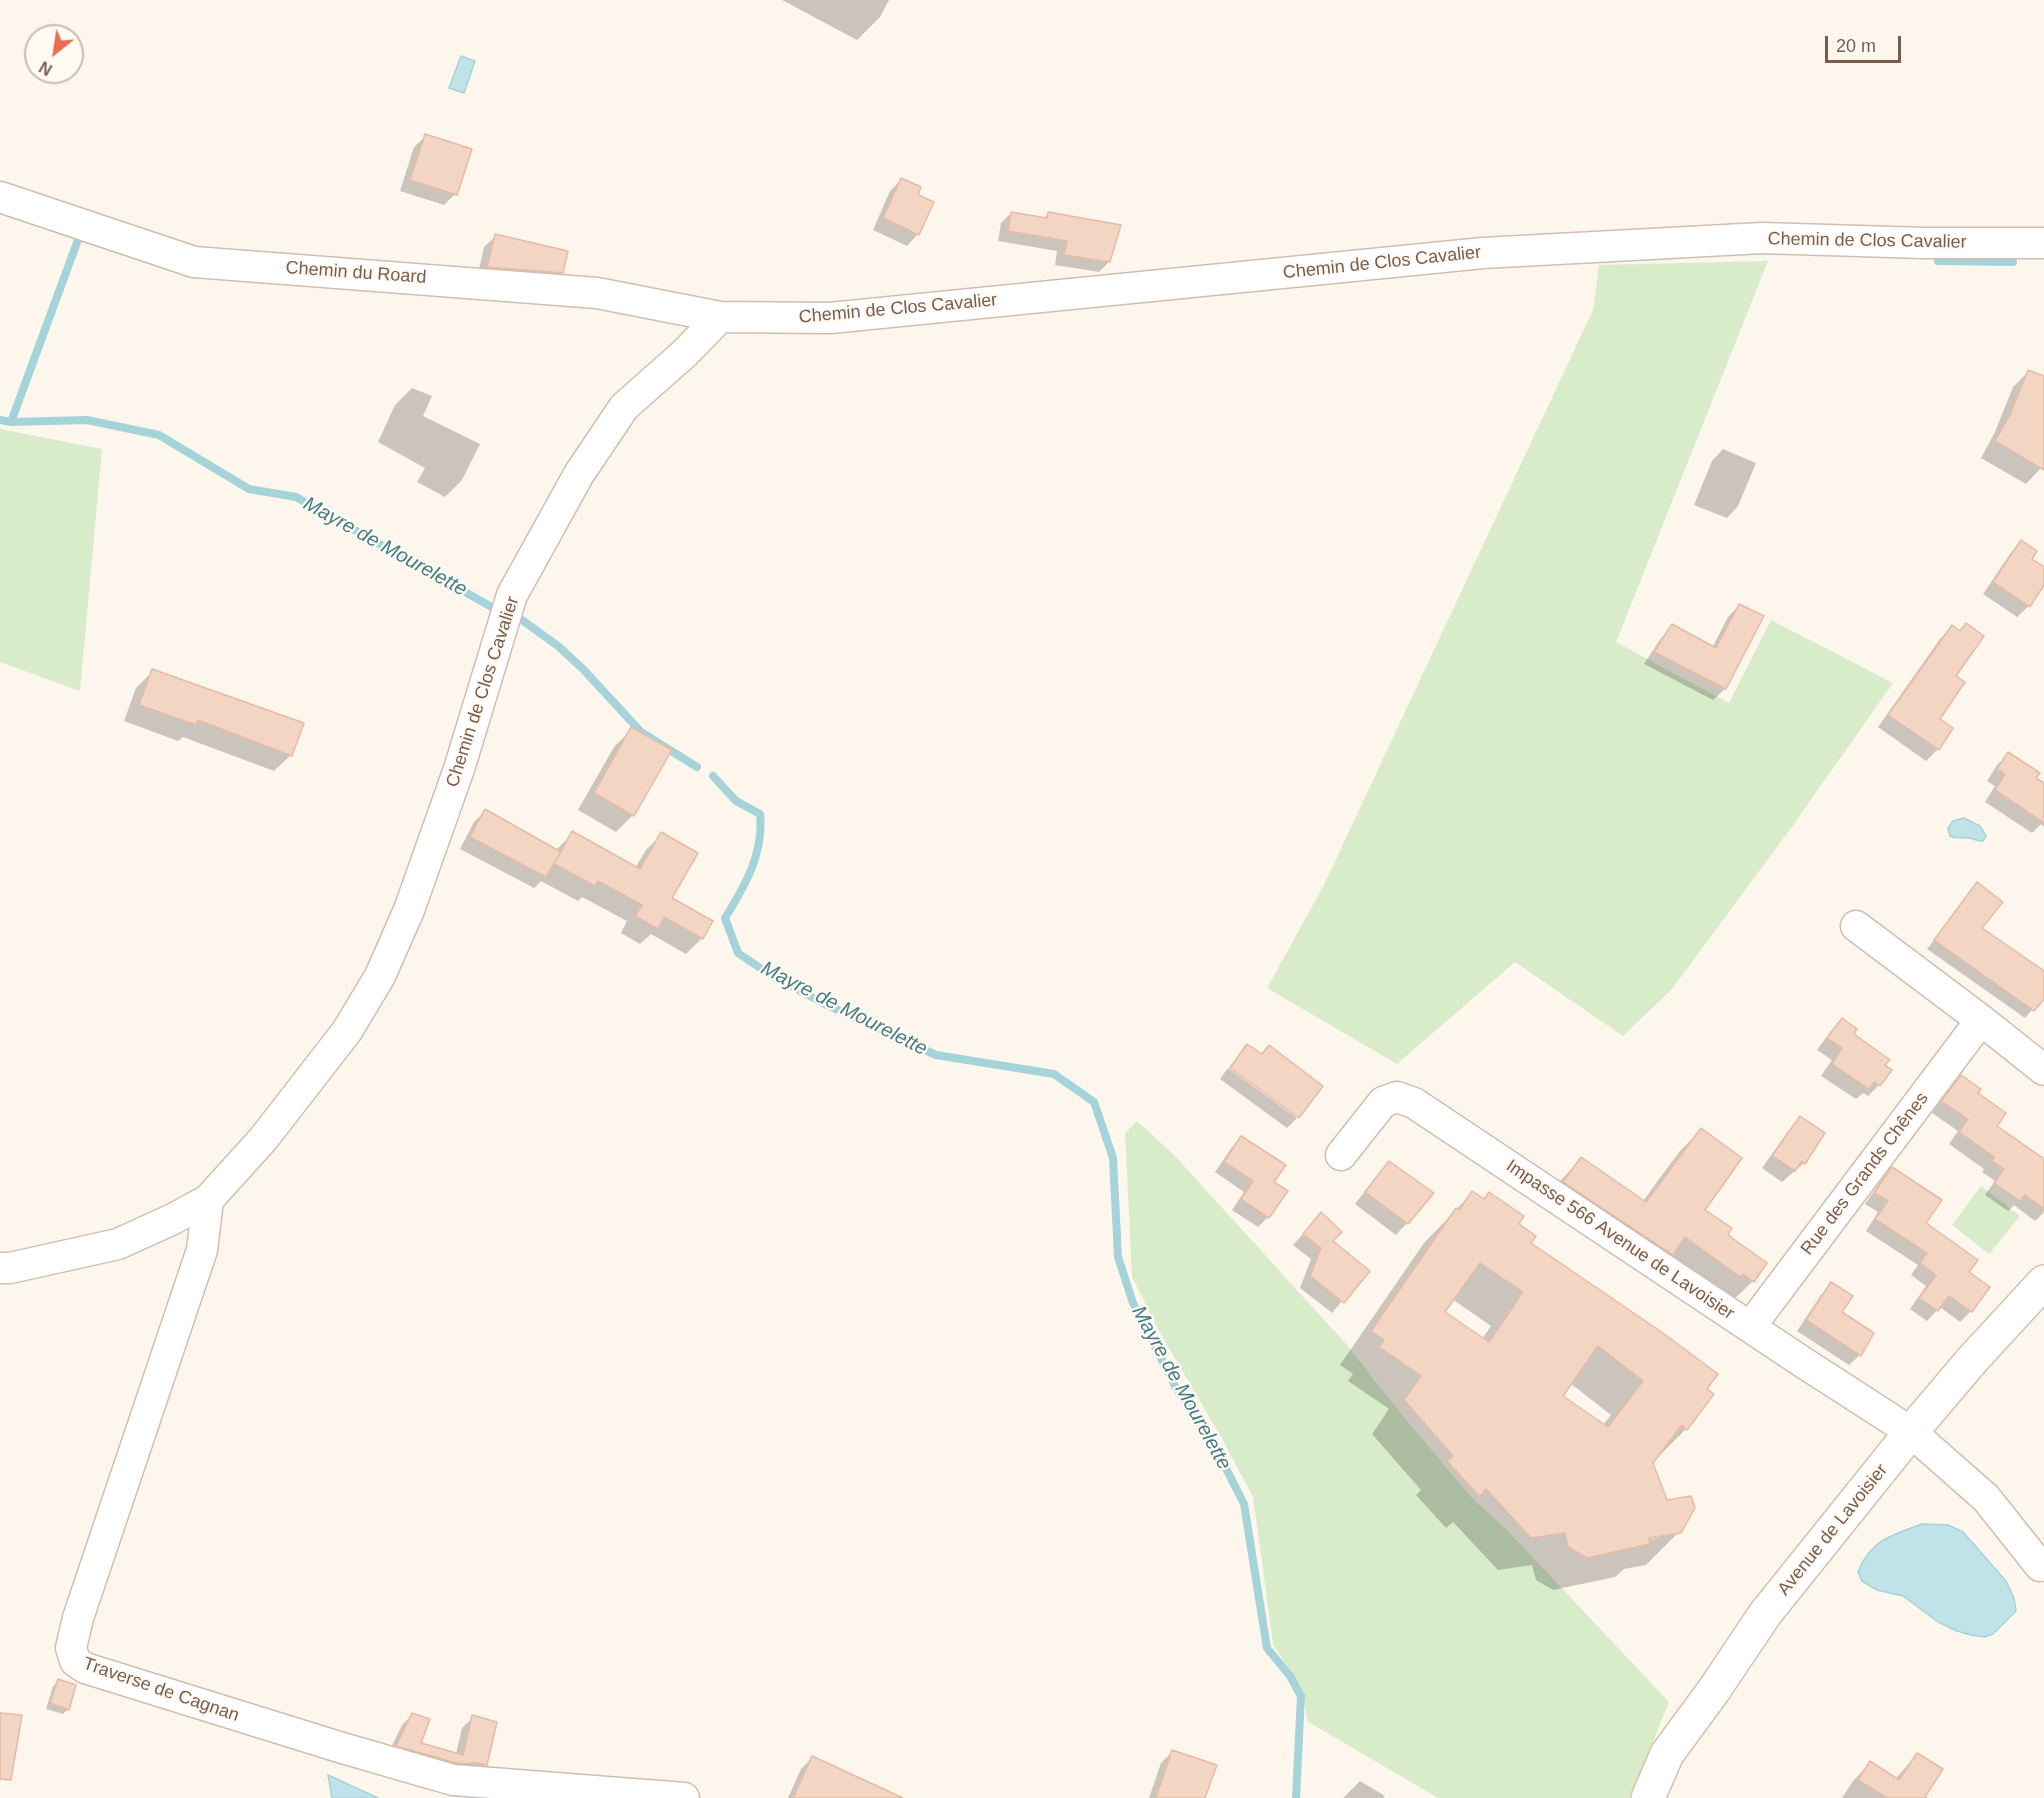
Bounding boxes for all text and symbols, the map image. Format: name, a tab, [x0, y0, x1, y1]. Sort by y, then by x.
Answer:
north arrow	[24, 24, 84, 84]
scale bar	[1828, 24, 1904, 62]
text: 20 m	[1836, 36, 1876, 56]
text: N	[36, 58, 55, 79]
street label: Chemin de Clos Cavalier	[1767, 228, 1967, 254]
street label: Chemin de Clos Cavalier	[1282, 242, 1482, 284]
street label: Chemin du Roard	[285, 257, 427, 289]
street label: Chemin de Clos Cavalier	[798, 290, 998, 328]
water label: Mayre de Mourelette	[299, 492, 471, 602]
street label: Chemin de Clos Cavalier	[442, 594, 524, 790]
water label: Mayre de Mourelette	[757, 957, 931, 1061]
street label: Rue des Grands Chênes	[1797, 1088, 1933, 1260]
street label: Impasse 566 Avenue de Lavoisier	[1502, 1155, 1738, 1325]
water label: Mayre de Mourelette	[1126, 1302, 1236, 1474]
street label: Avenue de Lavoisier	[1773, 1460, 1893, 1600]
street label: Traverse de Cagnan	[80, 1653, 242, 1727]

